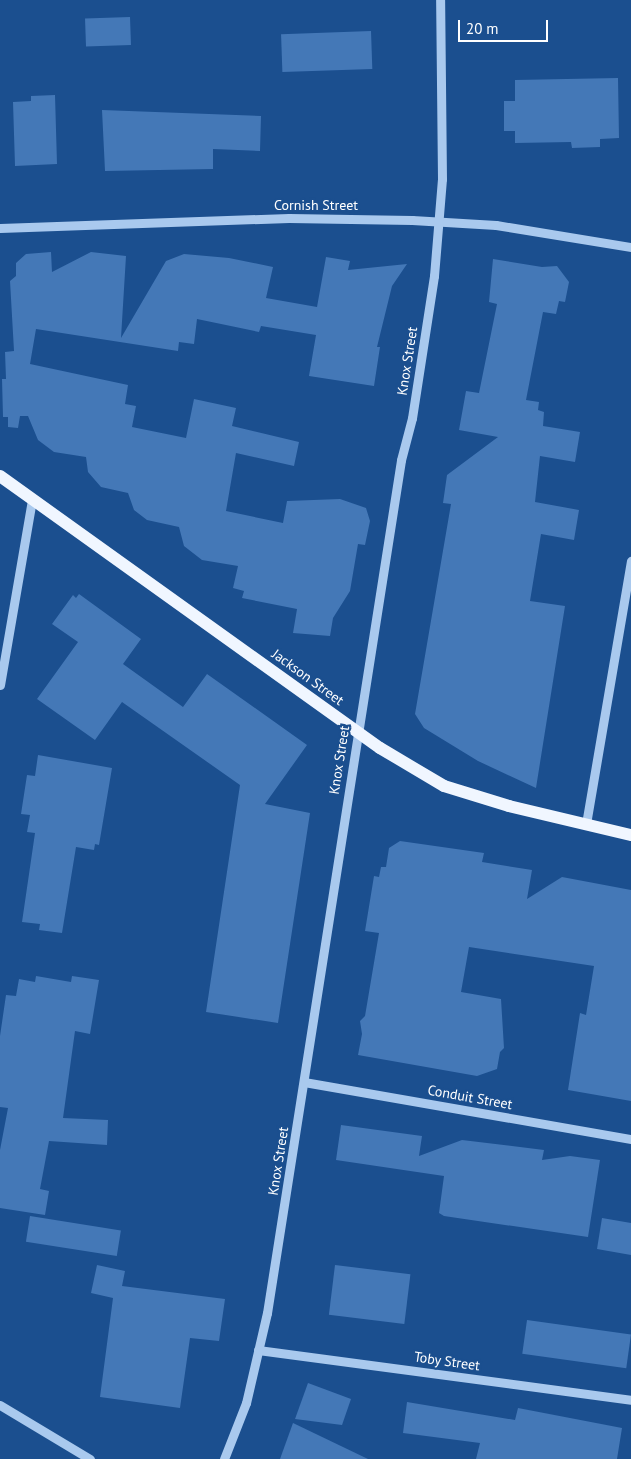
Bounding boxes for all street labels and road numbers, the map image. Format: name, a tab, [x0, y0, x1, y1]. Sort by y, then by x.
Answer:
street label: Cornish Street	[274, 197, 358, 213]
street label: Knox Street	[393, 325, 421, 397]
street label: Jackson Street	[269, 645, 347, 709]
street label: Knox Street	[325, 724, 353, 796]
street label: Conduit Street	[426, 1081, 514, 1113]
street label: Knox Street	[264, 1125, 292, 1197]
street label: Toby Street	[413, 1348, 481, 1374]

